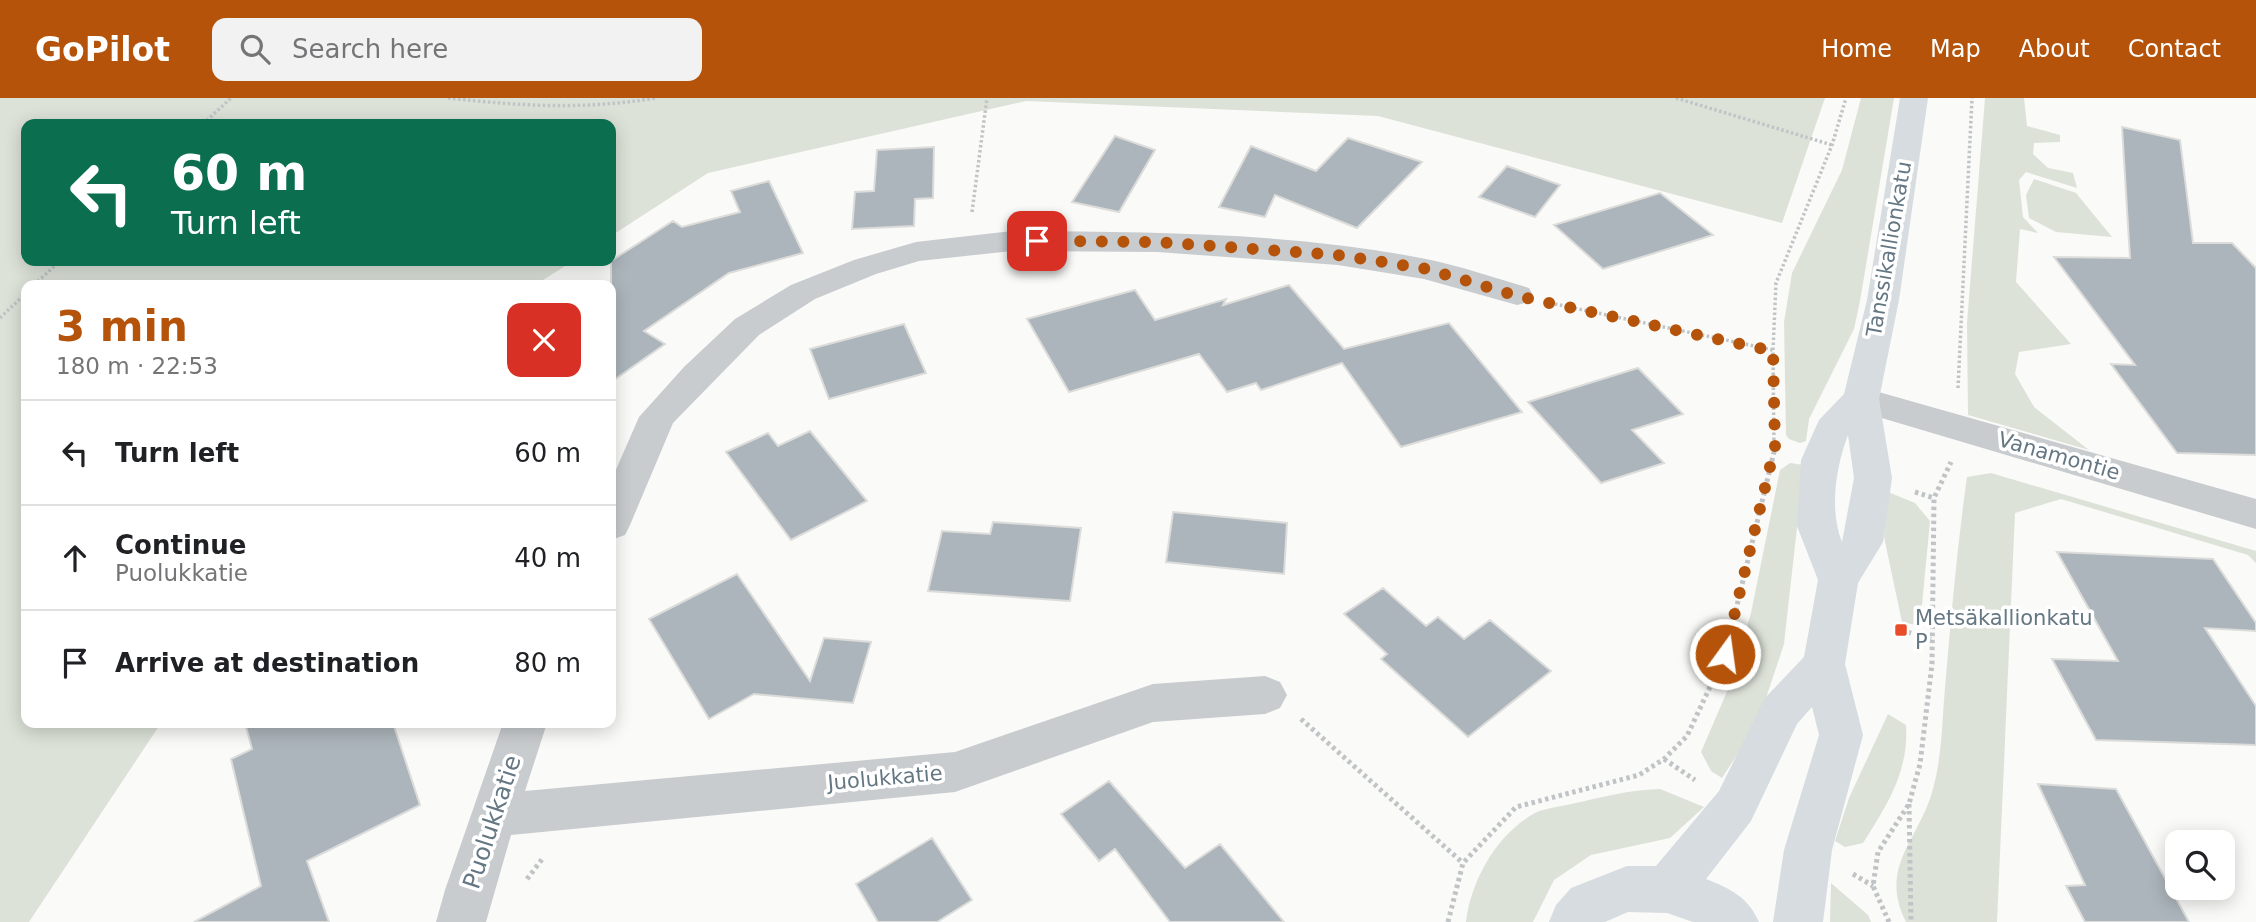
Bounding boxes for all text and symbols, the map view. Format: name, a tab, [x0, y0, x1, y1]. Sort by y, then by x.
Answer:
search box	[212, 18, 702, 81]
text: GoPilot	[35, 30, 170, 69]
icon: search	[236, 30, 274, 68]
text: Search here	[292, 34, 448, 64]
text: Home	[1821, 35, 1892, 63]
text: Map	[1930, 35, 1981, 63]
text: About	[2019, 35, 2090, 63]
text: Contact	[2128, 35, 2221, 63]
text: 60 m	[171, 145, 307, 202]
icon: left	[56, 147, 147, 238]
street label: Tanssikallionkatu	[1862, 159, 1916, 340]
text: Turn left	[171, 204, 301, 242]
pin	[1007, 211, 1067, 271]
icon: arrive	[1018, 222, 1056, 260]
text: 3 min	[56, 302, 188, 351]
button: close	[507, 303, 581, 377]
text: 180 m · 22:53	[56, 353, 218, 379]
street label: Vanamontie	[1995, 427, 2123, 485]
icon: left	[56, 434, 94, 472]
text: Turn left	[115, 438, 239, 468]
text: 60 m	[514, 438, 581, 468]
text: Continue	[115, 530, 246, 560]
icon: ahead	[56, 539, 94, 577]
text: 40 m	[514, 543, 581, 573]
text: Puolukkatie	[115, 560, 248, 586]
place label: Metsäkallionkatu P	[1915, 606, 2093, 654]
position arrow	[1688, 617, 1762, 691]
marker: Metsäkallionkatu P	[1893, 622, 1909, 638]
icon: arrive	[56, 644, 94, 682]
text: Arrive at destination	[115, 648, 419, 678]
text: 80 m	[514, 648, 581, 678]
street label: Puolukkatie	[457, 752, 527, 892]
street label: Juolukkatie	[825, 761, 943, 795]
map controls	[2165, 830, 2235, 900]
button: search	[2165, 830, 2235, 900]

